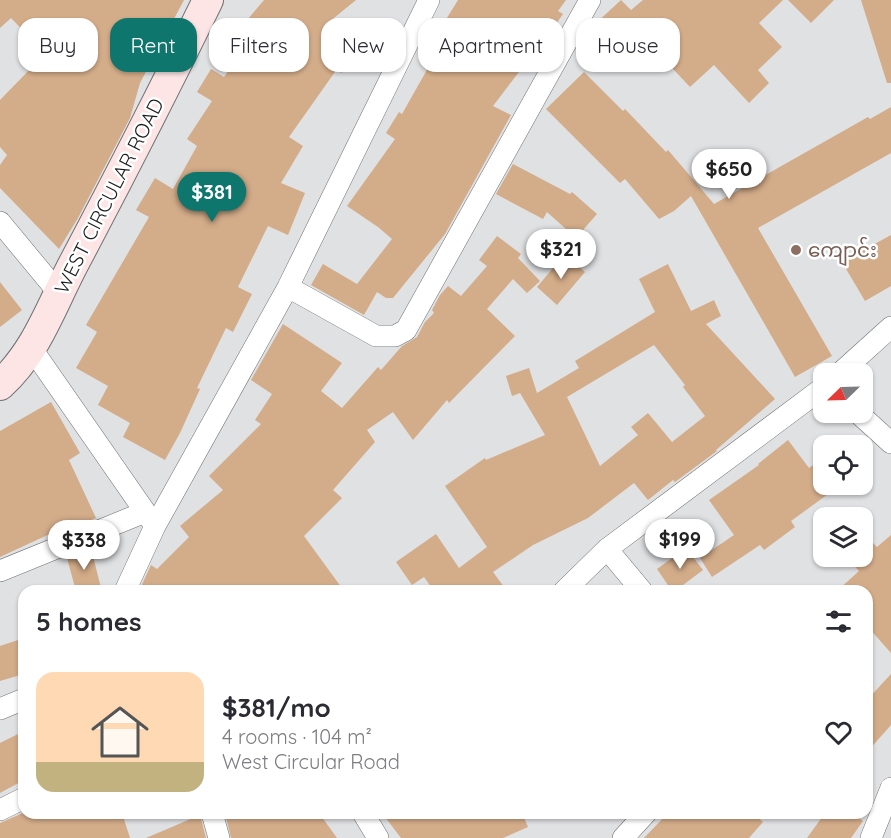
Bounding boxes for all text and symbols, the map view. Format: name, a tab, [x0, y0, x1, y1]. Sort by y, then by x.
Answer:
chip: Buy	[18, 18, 98, 72]
chip: Rent	[110, 18, 197, 72]
chip: Filters	[209, 18, 309, 72]
chip: New	[321, 18, 406, 72]
chip: Apartment	[418, 18, 564, 72]
chip: House	[576, 18, 680, 72]
street label: WEST CIRCULAR ROAD	[48, 94, 169, 298]
pin: $650	[693, 149, 765, 200]
text: $650	[706, 156, 752, 181]
pin: $381	[176, 172, 248, 223]
text: $381	[191, 179, 233, 204]
pin: $321	[525, 229, 597, 280]
text: $321	[540, 236, 582, 261]
place label: ကျောင်း	[808, 236, 877, 266]
marker: ကျောင်း	[789, 243, 803, 257]
north arrow	[813, 363, 873, 423]
map controls	[813, 363, 873, 567]
button: locate	[813, 435, 873, 495]
button: layers	[813, 507, 873, 567]
pin: $199	[644, 519, 716, 570]
pin: $338	[48, 520, 120, 571]
text: $199	[659, 526, 701, 551]
text: $338	[62, 527, 106, 552]
text: 5 homes	[36, 605, 142, 638]
icon: filters	[822, 605, 855, 638]
text: $381/mo	[222, 691, 331, 724]
icon: home	[84, 696, 156, 768]
icon: heart	[822, 716, 855, 749]
text: 4 rooms · 104 m²	[222, 724, 372, 749]
text: West Circular Road	[222, 749, 400, 774]

